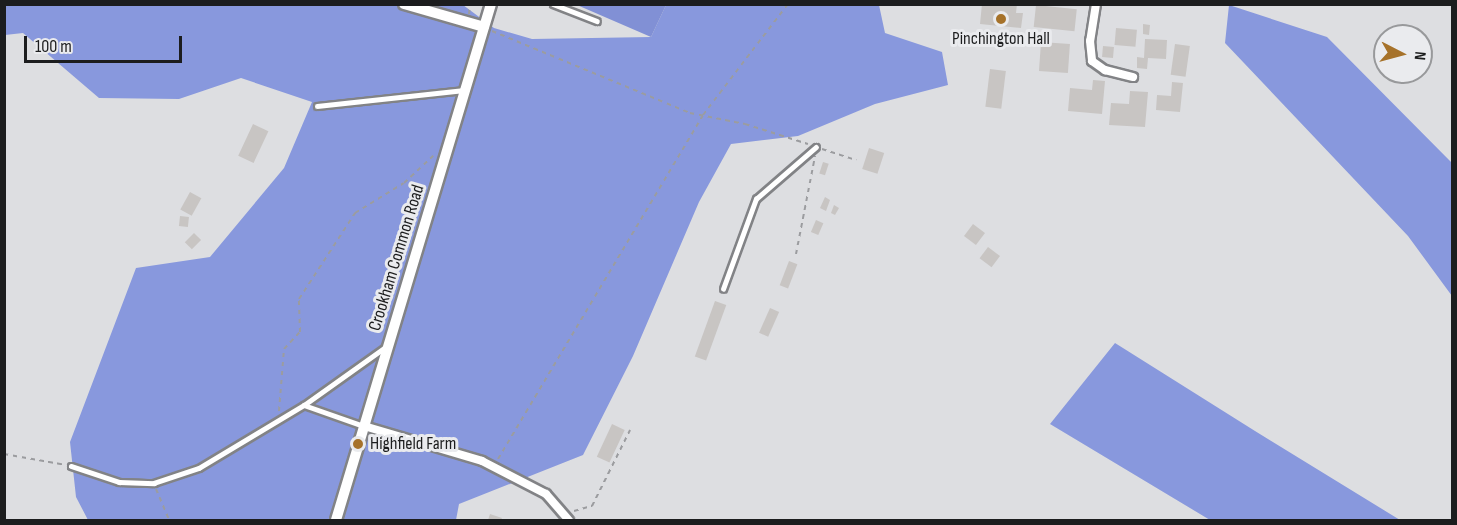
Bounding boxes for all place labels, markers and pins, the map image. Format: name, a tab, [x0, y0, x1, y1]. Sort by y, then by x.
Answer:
marker: Pinchington Hall	[994, 12, 1008, 26]
place label: Pinchington Hall	[952, 28, 1050, 50]
place label: Highfield Farm	[370, 433, 456, 455]
marker: Highfield Farm	[351, 437, 365, 451]

